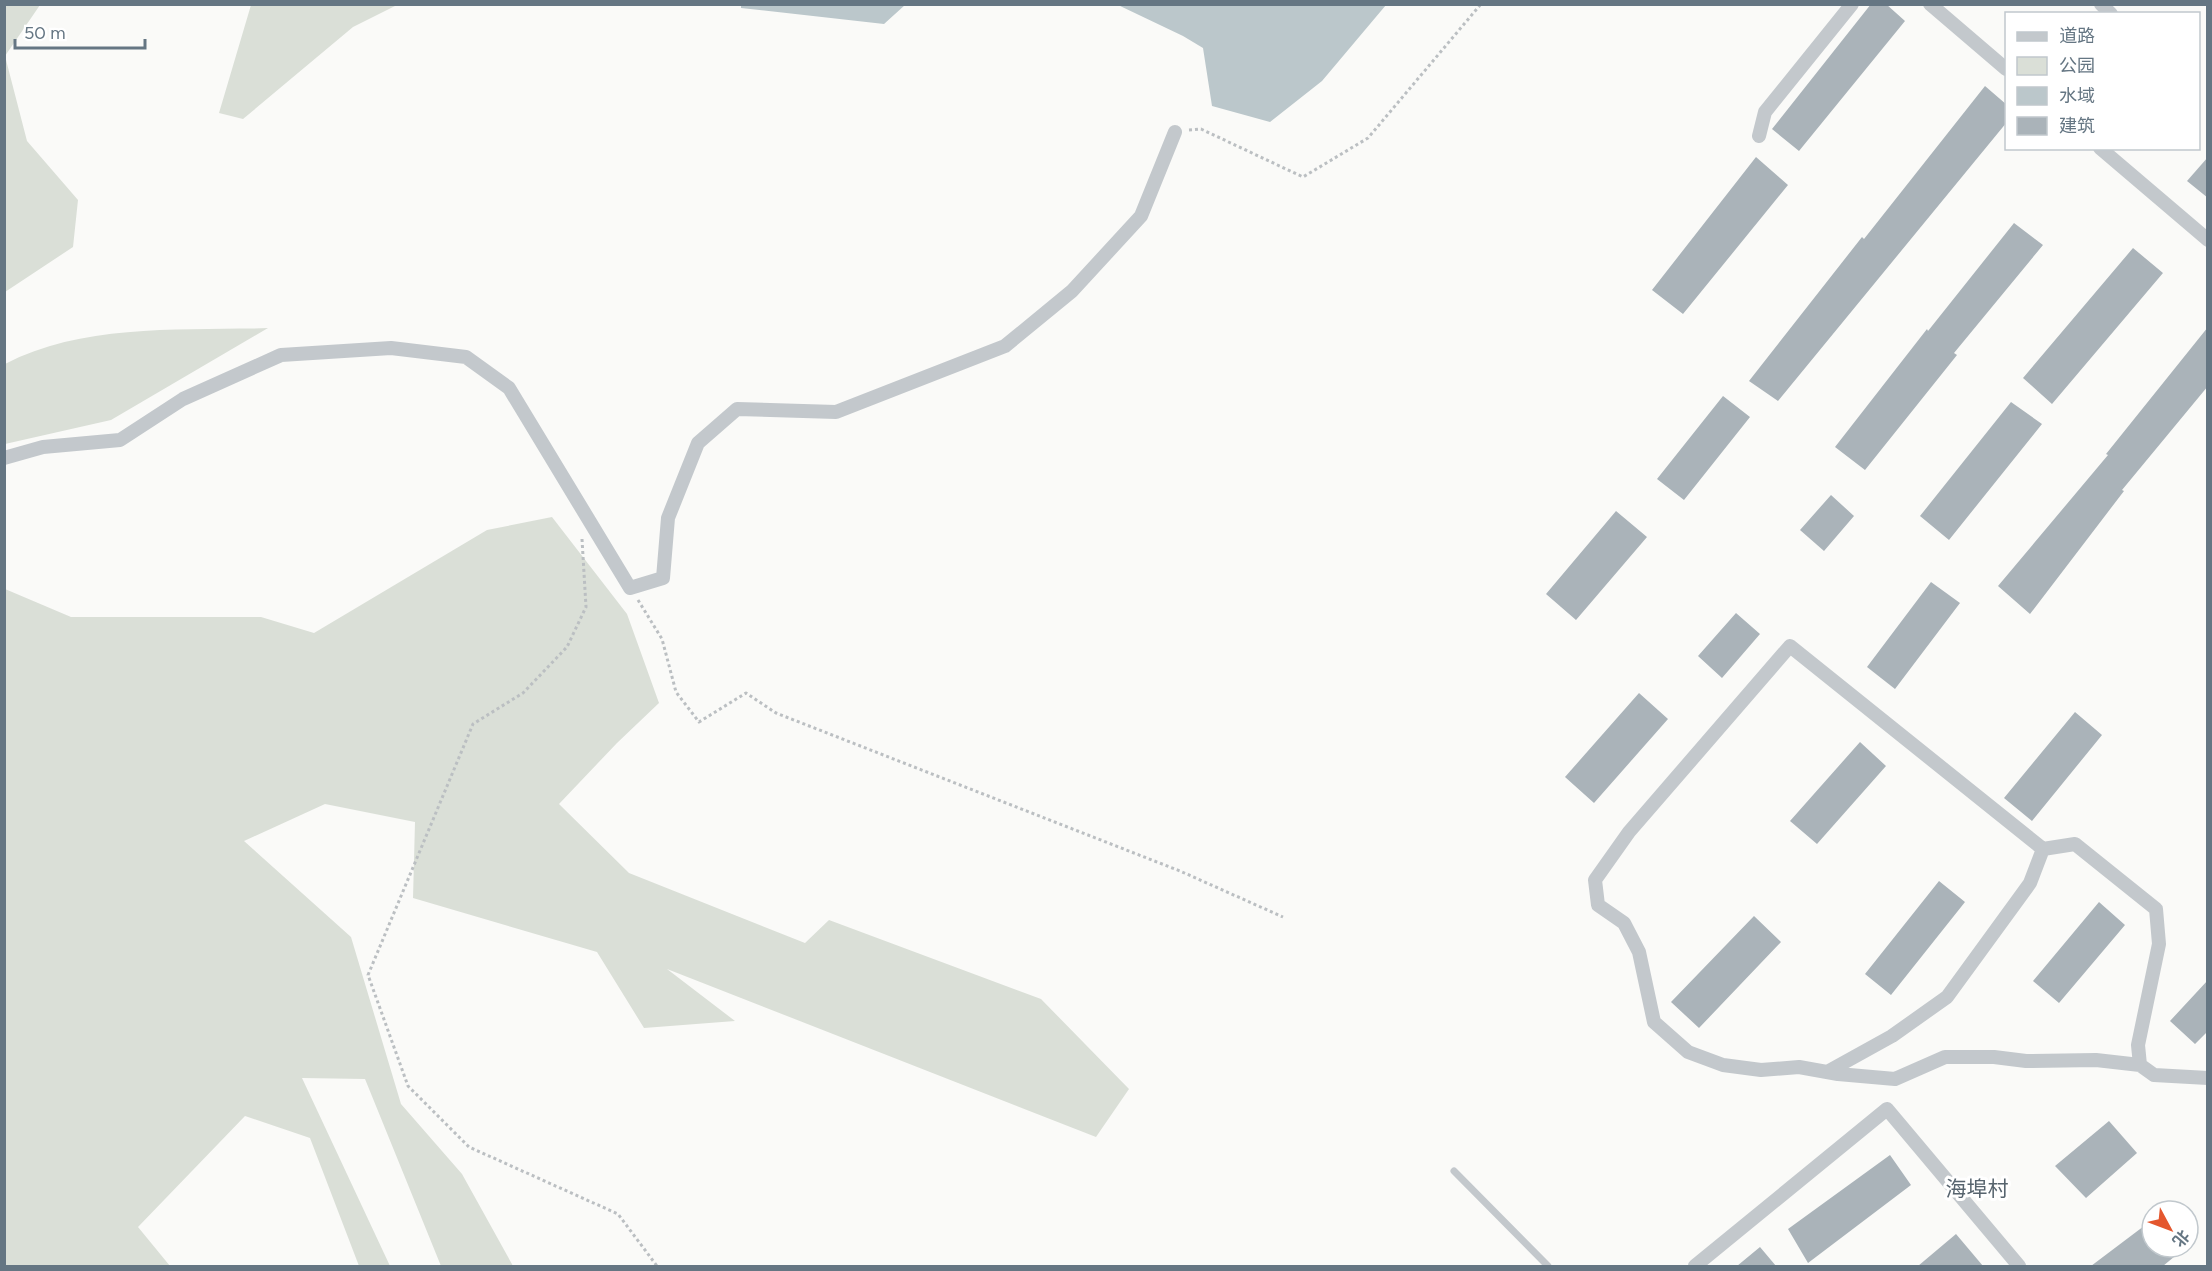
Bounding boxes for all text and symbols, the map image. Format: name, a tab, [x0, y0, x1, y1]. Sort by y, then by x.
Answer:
scale bar	[15, 12, 146, 50]
legend	[2005, 12, 2200, 150]
text: 50 m	[24, 22, 66, 44]
text: 道路	[2059, 25, 2095, 47]
text: 公园	[2059, 55, 2095, 77]
text: 水域	[2059, 85, 2095, 107]
text: 建筑	[2059, 115, 2095, 137]
district label: 海埠村	[1946, 1176, 2009, 1201]
north arrow	[2140, 1199, 2200, 1259]
text: 北	[2169, 1226, 2193, 1251]

